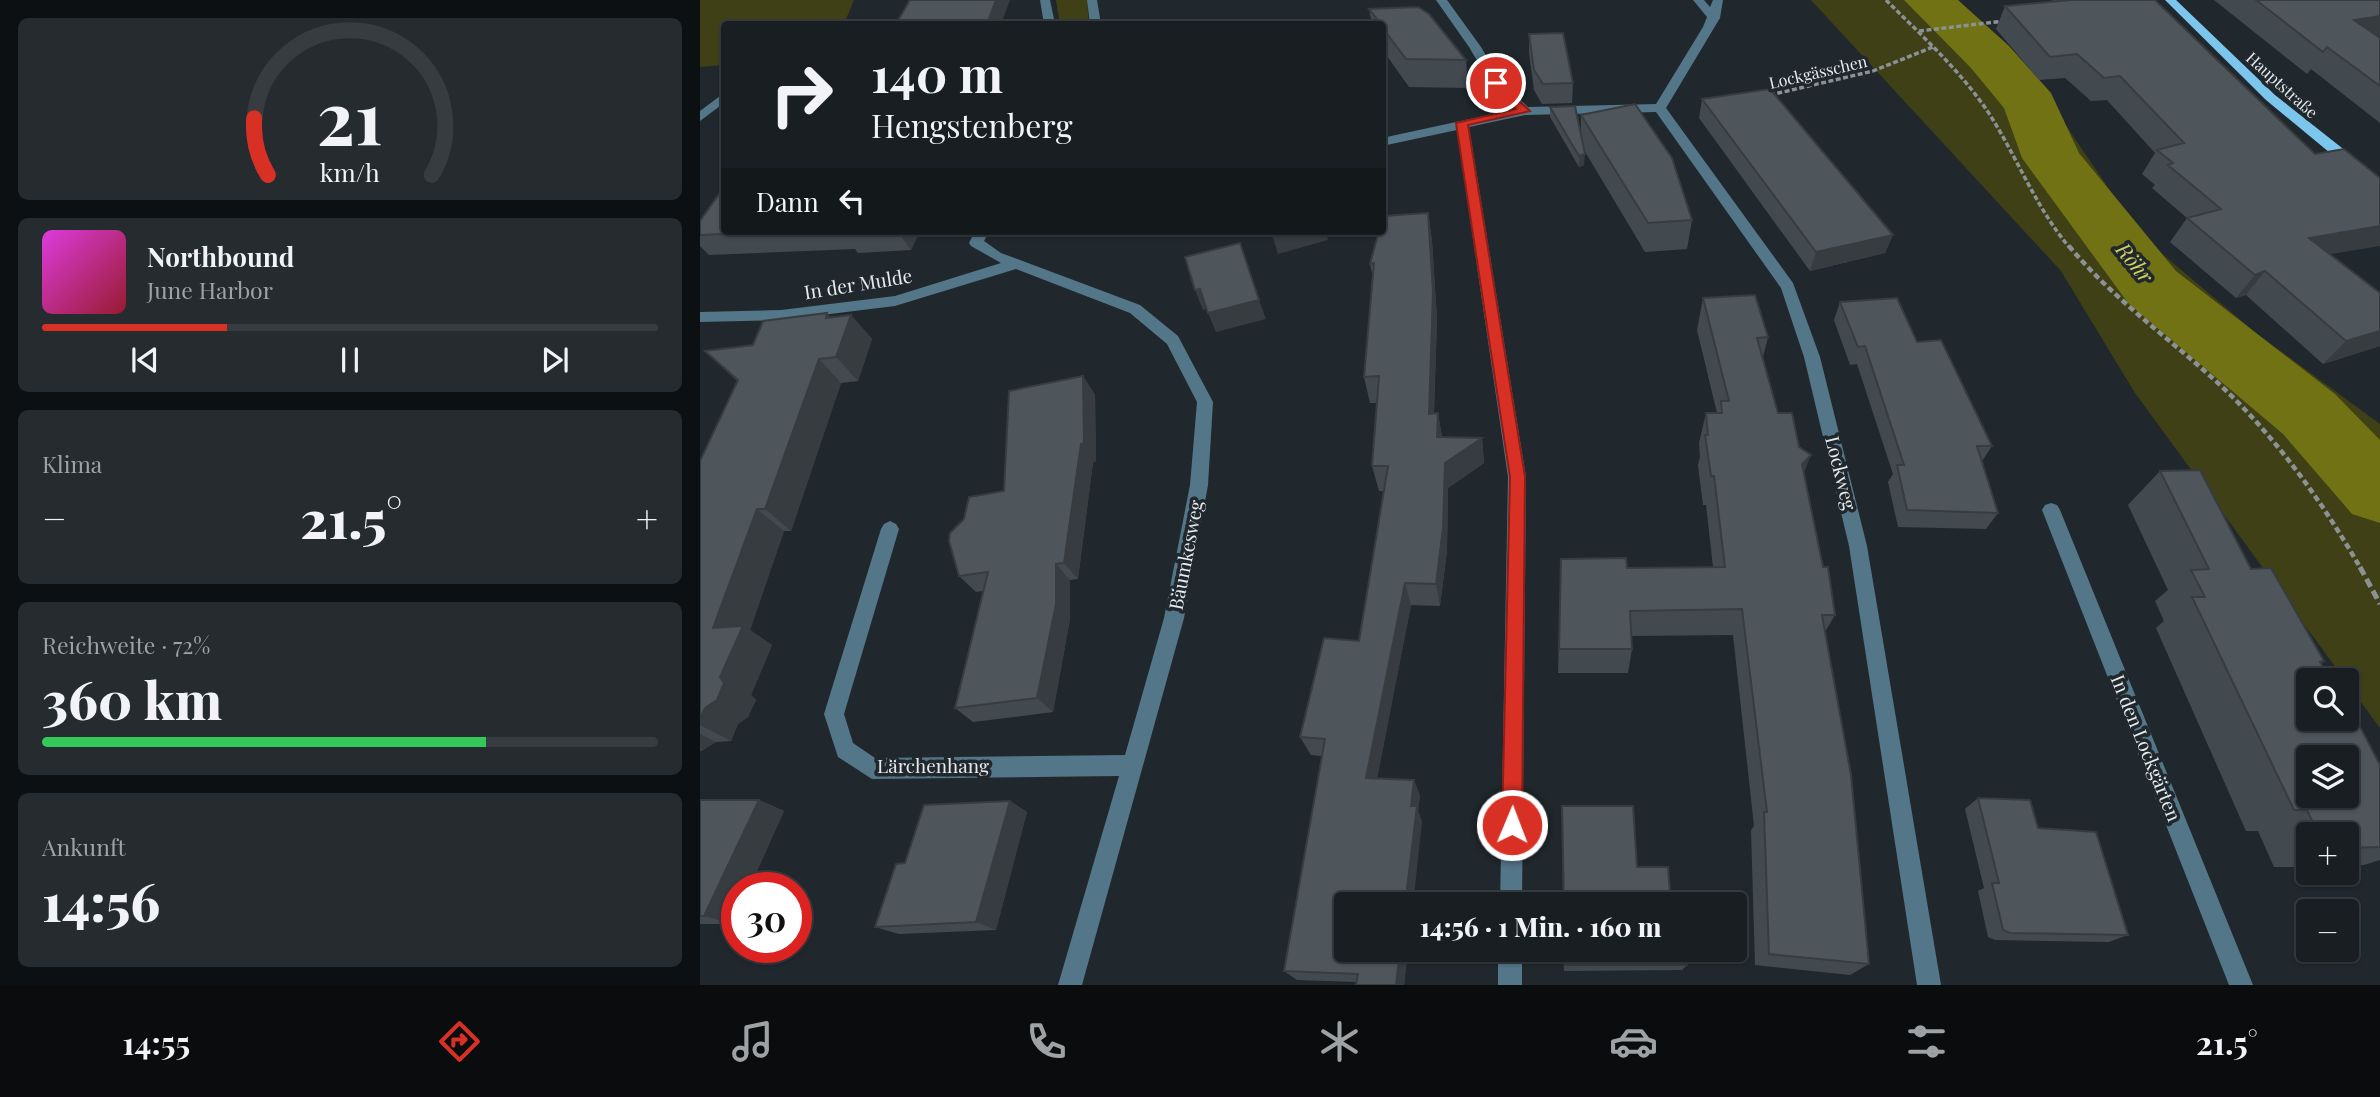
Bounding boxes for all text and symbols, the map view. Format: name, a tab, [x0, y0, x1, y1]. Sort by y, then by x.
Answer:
text: 140 m	[871, 40, 1003, 105]
street label: Hauptstraße	[2242, 47, 2323, 122]
icon: right	[756, 49, 847, 140]
street label: Lockgässchen	[1767, 50, 1869, 93]
pin	[1466, 53, 1526, 113]
icon: arrive	[1477, 64, 1515, 102]
text: 21	[317, 66, 383, 163]
text: Hengstenberg	[871, 103, 1073, 146]
text: km/h	[320, 155, 380, 188]
icon: left	[833, 182, 871, 220]
text: Dann	[756, 184, 819, 219]
water label: Röhr	[2110, 235, 2161, 289]
text: Northbound	[147, 239, 294, 274]
street label: In der Mulde	[802, 262, 914, 304]
text: June Harbor	[147, 274, 273, 305]
icon: previous	[126, 341, 164, 379]
icon: pause	[331, 341, 369, 379]
icon: next	[536, 341, 574, 379]
street label: Lockweg	[1820, 433, 1864, 512]
text: Klima	[42, 448, 102, 479]
text: 21.5°	[300, 483, 402, 552]
text: −	[42, 492, 67, 543]
text: +	[636, 492, 658, 543]
street label: Bäumkesweg	[1162, 498, 1208, 612]
text: Reichweite · 72%	[42, 629, 210, 660]
text: 360 km	[42, 664, 222, 733]
map controls	[2296, 668, 2359, 962]
button: search	[2296, 668, 2359, 731]
street label: In den Lockgärten	[2106, 670, 2188, 825]
button: layers	[2296, 745, 2359, 808]
street label: Lärchenhang	[877, 752, 989, 778]
position arrow	[1475, 788, 1549, 862]
button: +	[2296, 822, 2359, 885]
text: Ankunft	[42, 831, 126, 862]
text: 14:56	[42, 866, 160, 935]
speed limit sign: 30	[721, 872, 812, 963]
button: −	[2296, 899, 2359, 962]
text: 14:56 · 1 Min. · 160 m	[1420, 909, 1661, 944]
icon: directions	[435, 1017, 484, 1066]
icon: music	[728, 1017, 777, 1066]
icon: phone	[1022, 1017, 1071, 1066]
icon: climate	[1315, 1017, 1364, 1066]
icon: car	[1609, 1017, 1658, 1066]
icon: filters	[1902, 1017, 1951, 1066]
text: 14:55	[122, 1020, 190, 1063]
text: 21.5°	[2196, 1020, 2258, 1063]

